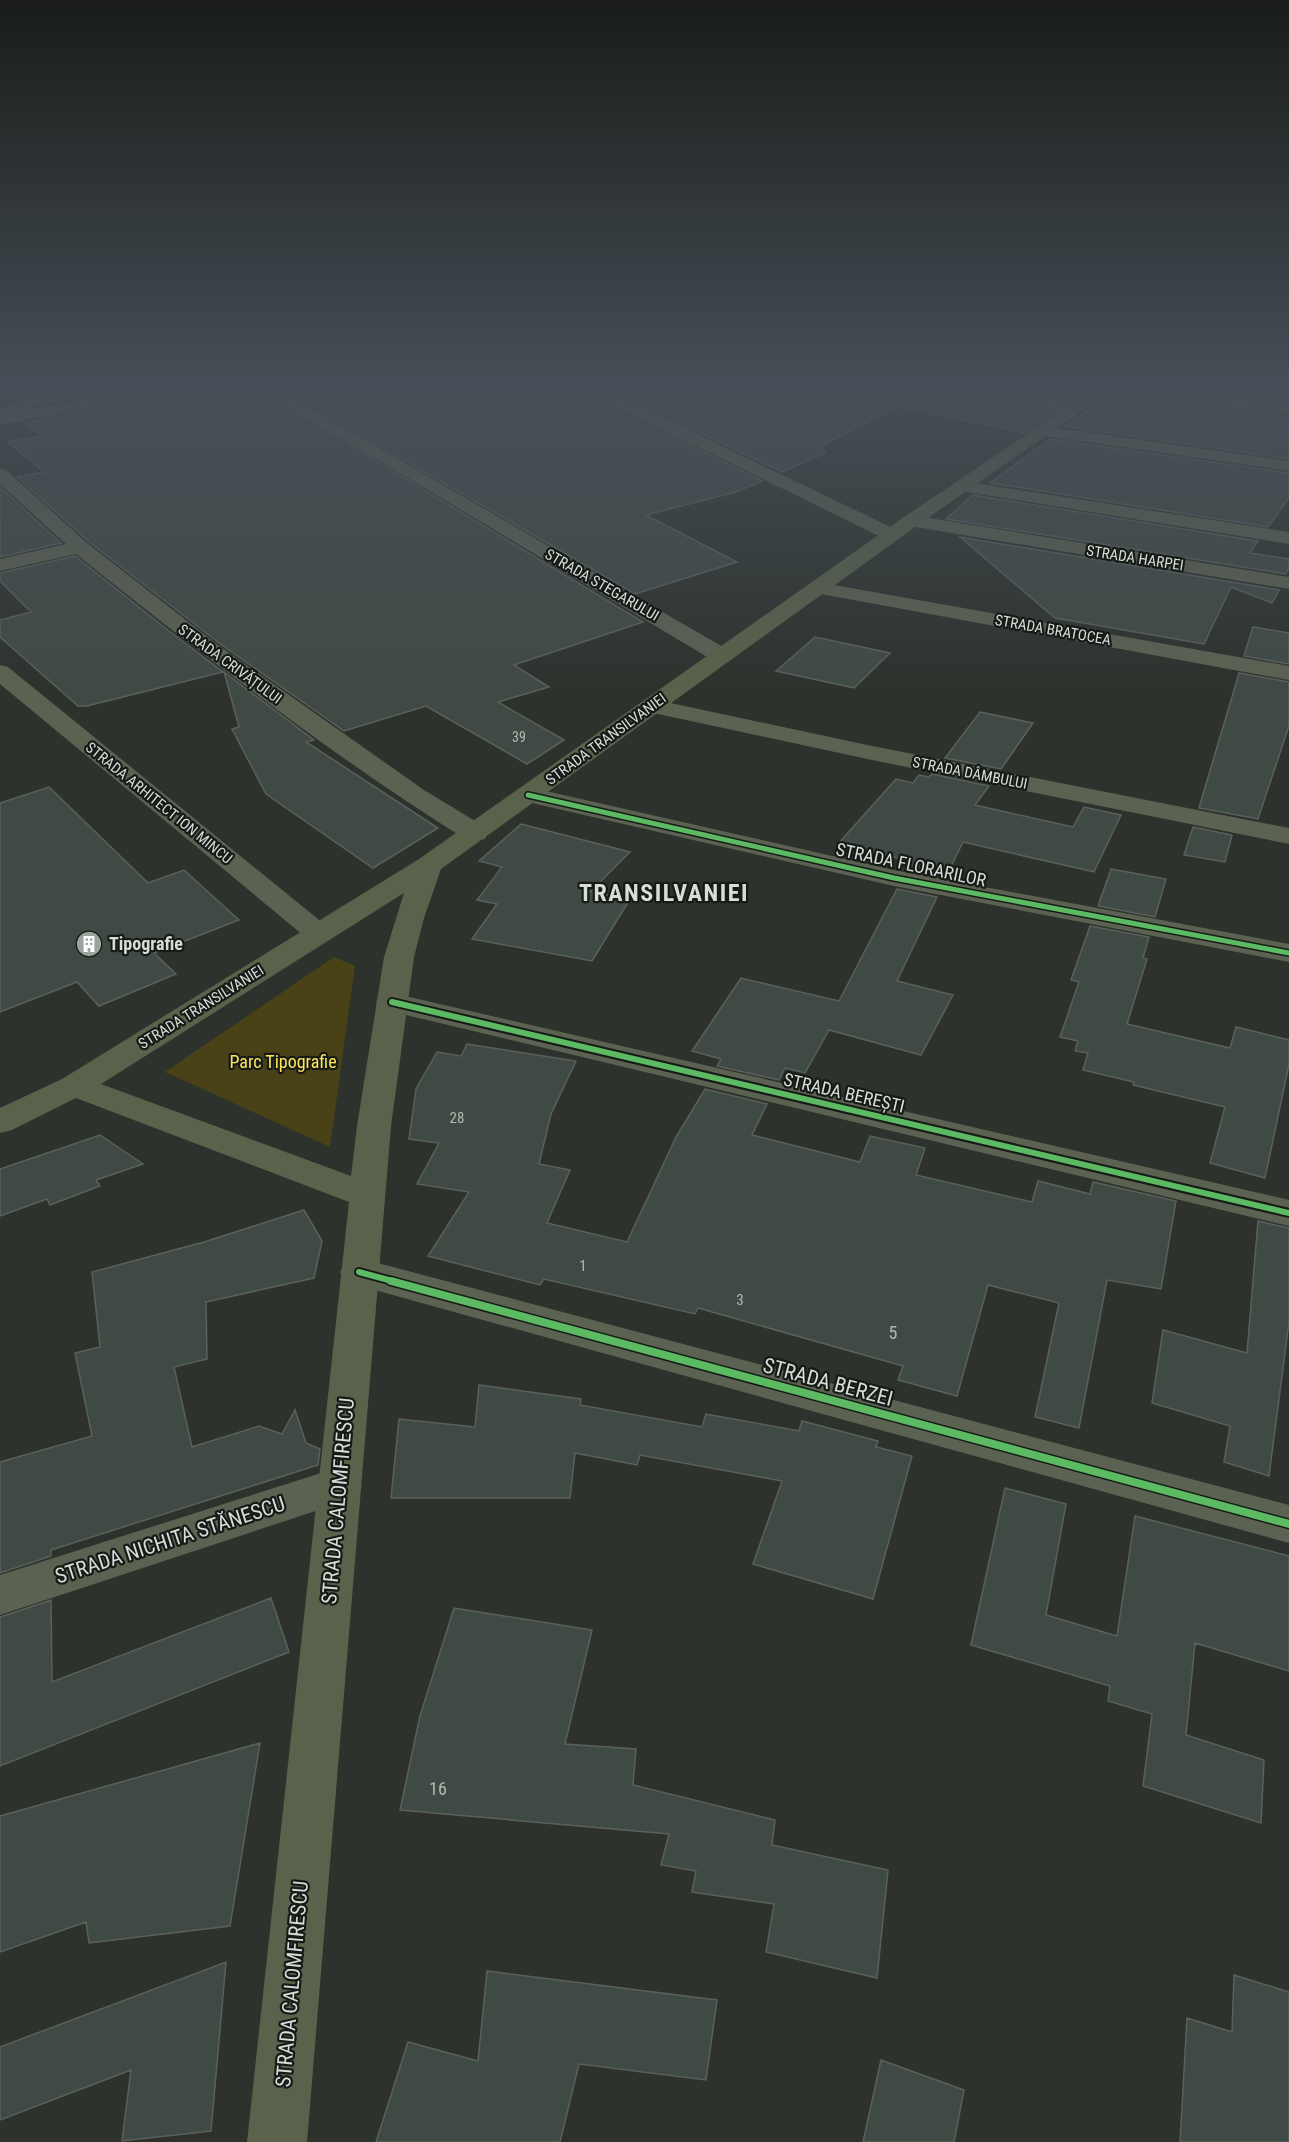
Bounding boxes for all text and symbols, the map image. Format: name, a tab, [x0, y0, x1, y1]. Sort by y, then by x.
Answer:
street label: STRADA HARPEI	[1085, 541, 1185, 575]
street label: STRADA STEGARULUI	[542, 545, 662, 625]
street label: STRADA BRATOCEA	[993, 611, 1113, 649]
street label: STRADA CRIVĂȚULUI	[175, 620, 285, 708]
street label: STRADA TRANSILVANIEI	[542, 689, 670, 789]
house number: 39	[512, 729, 526, 745]
street label: STRADA ARHITECT ION MINCU	[82, 738, 236, 868]
street label: STRADA DÂMBULUI	[911, 753, 1029, 793]
street label: STRADA FLORARILOR	[834, 838, 989, 891]
district label: TRANSILVANIEI	[579, 879, 749, 907]
building icon: Tipografie	[74, 929, 104, 959]
place label: Tipografie	[109, 933, 183, 954]
street label: STRADA TRANSILVANIEI	[135, 961, 267, 1053]
park label: Parc Tipografie	[229, 1051, 337, 1072]
street label: STRADA BEREȘTI	[781, 1068, 907, 1118]
house number: 28	[450, 1109, 464, 1127]
house number: 1	[579, 1257, 587, 1275]
house number: 3	[736, 1291, 744, 1309]
house number: 5	[889, 1322, 898, 1343]
street label: STRADA BERZEI	[760, 1353, 896, 1411]
street label: STRADA CALOMFIRESCU	[317, 1397, 359, 1605]
street label: STRADA NICHITA STĂNESCU	[52, 1491, 288, 1589]
house number: 16	[429, 1778, 447, 1799]
street label: STRADA CALOMFIRESCU	[271, 1880, 313, 2088]

